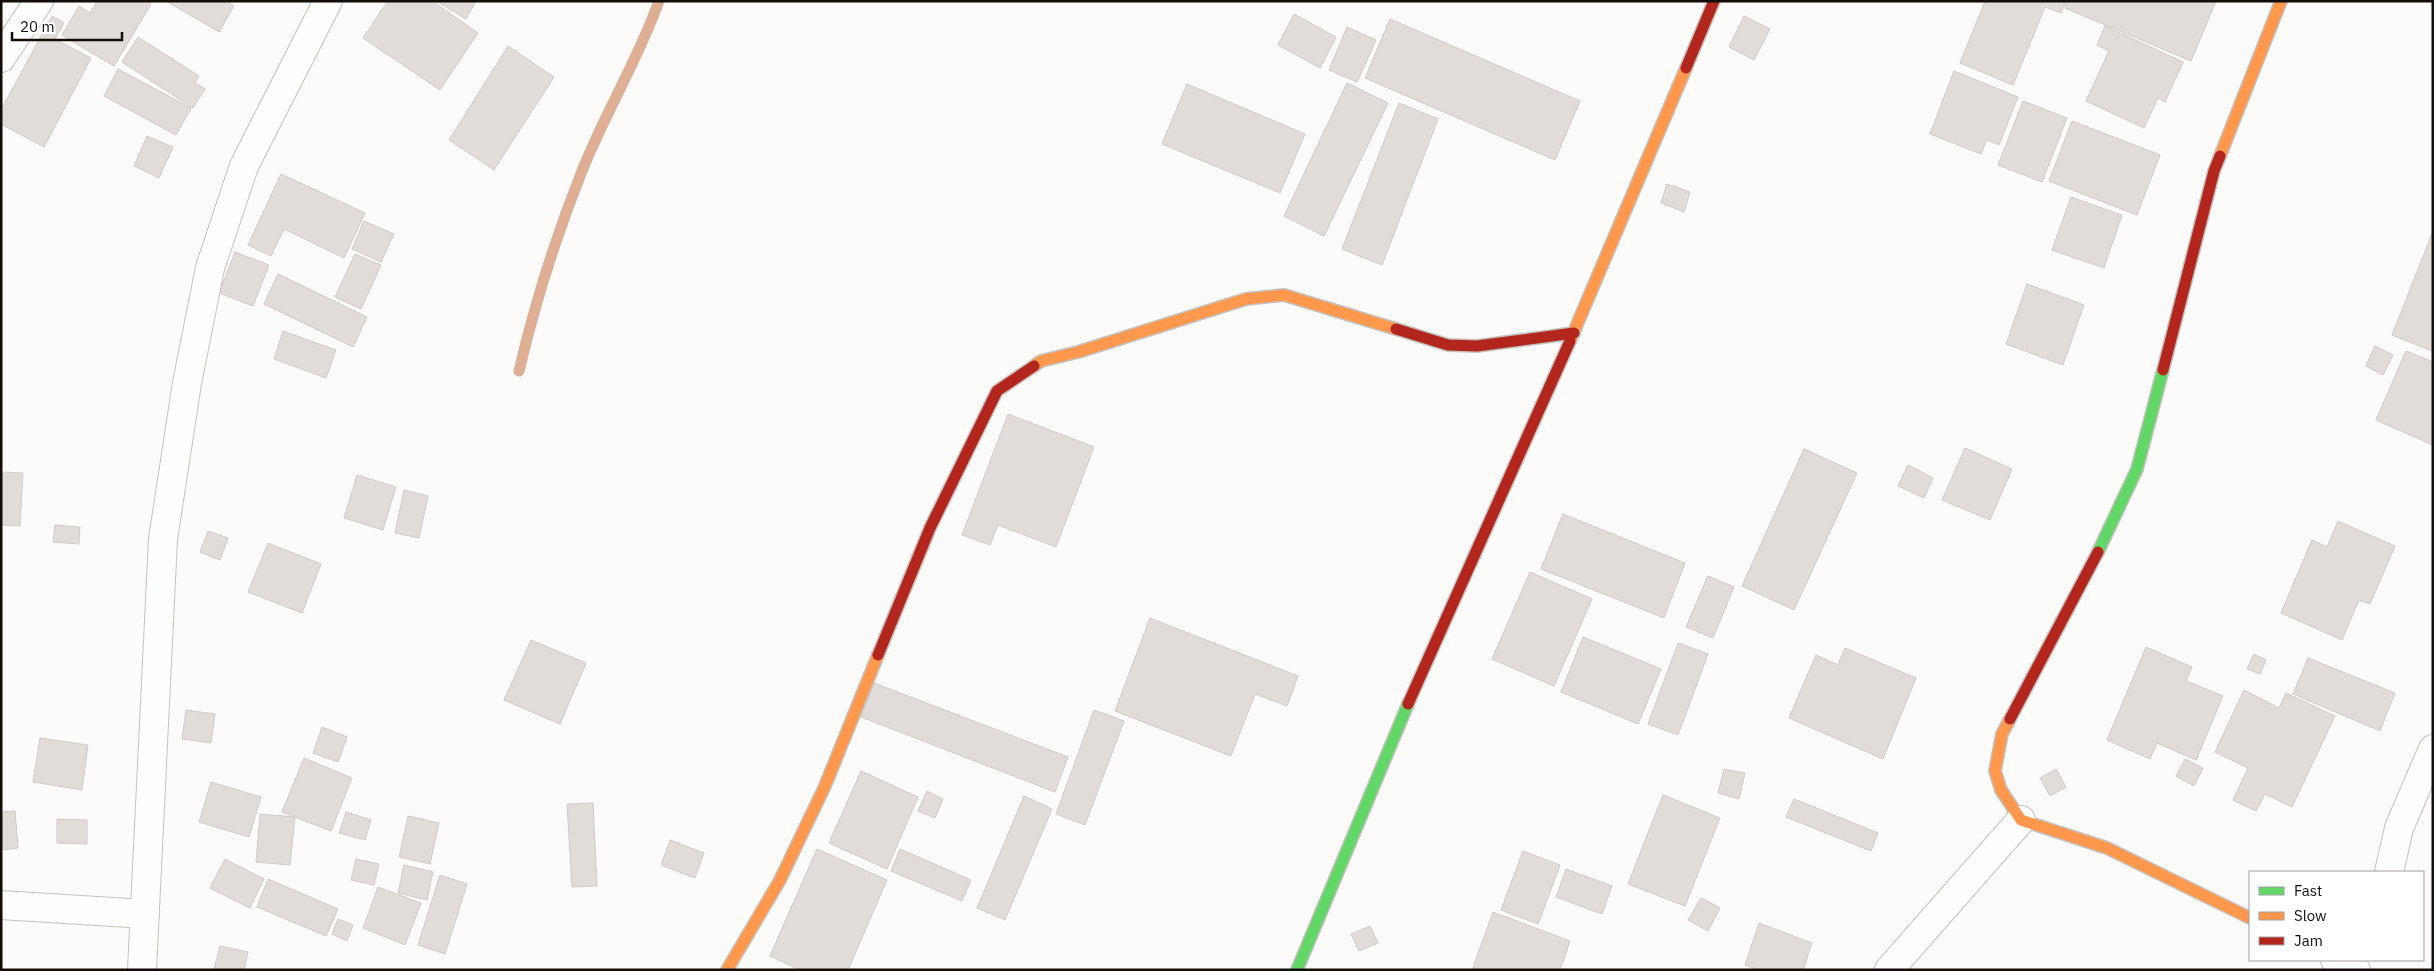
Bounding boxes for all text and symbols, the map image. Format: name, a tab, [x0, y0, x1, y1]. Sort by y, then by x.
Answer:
scale bar	[12, 10, 122, 42]
text: 20 m	[20, 17, 55, 36]
legend	[2249, 871, 2424, 961]
text: Fast	[2294, 881, 2322, 900]
text: Slow	[2294, 906, 2327, 925]
text: Jam	[2294, 931, 2323, 950]

